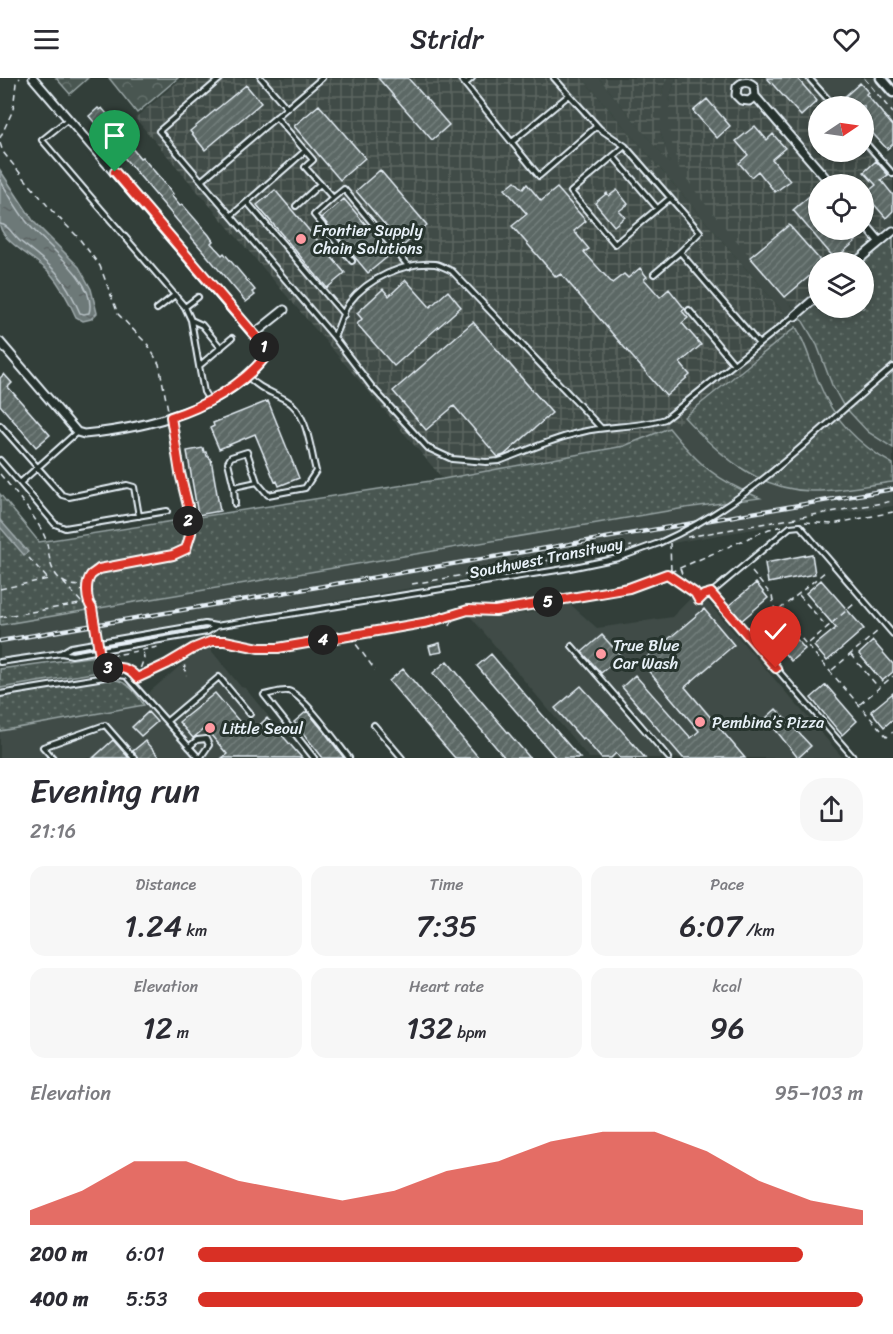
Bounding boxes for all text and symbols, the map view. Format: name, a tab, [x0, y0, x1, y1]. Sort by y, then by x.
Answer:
text: Stridr	[410, 15, 483, 63]
icon: menu	[30, 23, 63, 56]
icon: heart	[830, 23, 863, 56]
north arrow	[808, 96, 874, 162]
map controls	[808, 96, 874, 318]
pin	[89, 110, 140, 172]
icon: arrive	[98, 119, 131, 152]
button: locate	[808, 174, 874, 240]
place label: Frontier Supply Chain Solutions	[313, 216, 423, 263]
marker: Frontier Supply Chain Solutions	[294, 232, 308, 246]
button: layers	[808, 252, 874, 318]
pin: 1	[249, 332, 279, 362]
text: 1	[261, 332, 267, 361]
pin: 2	[173, 506, 203, 536]
text: 2	[183, 506, 193, 535]
street label: Southwest Transitway	[467, 529, 626, 587]
pin: 5	[533, 587, 563, 617]
text: 5	[543, 587, 553, 616]
pin	[750, 606, 801, 668]
icon: check	[759, 615, 792, 648]
pin: 4	[308, 625, 338, 655]
text: 4	[318, 625, 328, 654]
place label: True Blue Car Wash	[613, 631, 680, 678]
marker: True Blue Car Wash	[594, 647, 608, 661]
pin: 3	[93, 653, 123, 683]
text: 3	[104, 653, 112, 682]
place label: Pembina’s Pizza	[712, 708, 825, 737]
place label: Little Seoul	[222, 714, 303, 743]
marker: Pembina’s Pizza	[693, 715, 707, 729]
marker: Little Seoul	[203, 721, 217, 735]
text: Evening run	[30, 762, 200, 820]
button: share	[800, 778, 863, 841]
text: 21:16	[30, 814, 76, 849]
text: Distance	[135, 870, 196, 899]
text: Time	[430, 870, 463, 899]
text: Pace	[710, 870, 744, 899]
text: 1.24	[124, 899, 182, 953]
text: 7:35	[416, 899, 477, 953]
text: 6:07	[680, 899, 742, 953]
text: km	[182, 916, 207, 945]
text: /km	[742, 916, 775, 945]
text: Elevation	[133, 972, 198, 1001]
text: Heart rate	[409, 972, 484, 1001]
text: kcal	[713, 972, 742, 1001]
text: 12	[143, 1001, 173, 1055]
text: 132	[406, 1001, 453, 1055]
text: 96	[709, 1001, 745, 1055]
text: m	[173, 1018, 189, 1047]
text: bpm	[453, 1018, 487, 1047]
text: Elevation	[30, 1076, 111, 1111]
text: 95–103 m	[774, 1076, 863, 1111]
text: 200 m	[30, 1237, 87, 1272]
text: 6:01	[126, 1237, 165, 1272]
text: 400 m	[30, 1282, 88, 1317]
text: 5:53	[126, 1282, 167, 1317]

